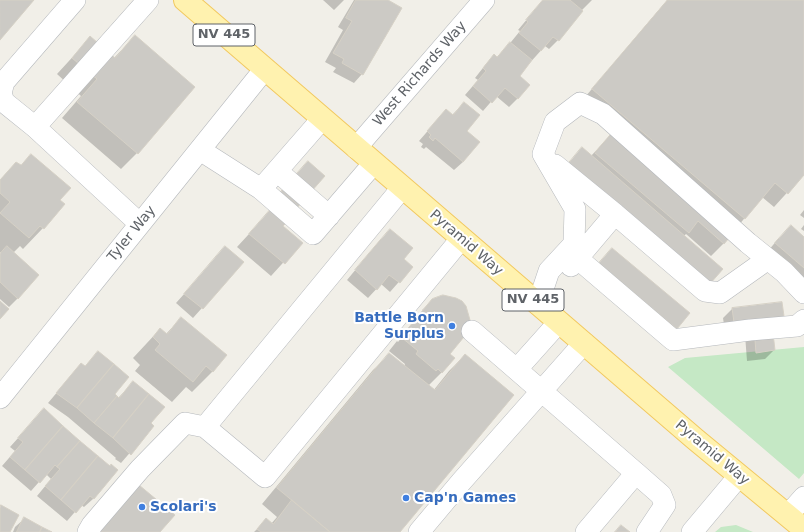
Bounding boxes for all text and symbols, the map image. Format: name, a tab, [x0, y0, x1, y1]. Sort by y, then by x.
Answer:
street label: West Richards Way	[370, 18, 470, 130]
road number: NV 445	[193, 24, 255, 46]
street label: Tyler Way	[104, 203, 160, 265]
street label: Pyramid Way	[426, 207, 506, 279]
road number: NV 445	[502, 289, 564, 311]
place label: Battle Born Surplus	[354, 310, 444, 342]
marker: Battle Born Surplus	[447, 321, 457, 331]
street label: Pyramid Way	[671, 417, 753, 489]
place label: Cap'n Games	[414, 490, 516, 506]
marker: Cap'n Games	[401, 493, 411, 503]
place label: Scolari's	[150, 499, 217, 515]
marker: Scolari's	[137, 502, 147, 512]

